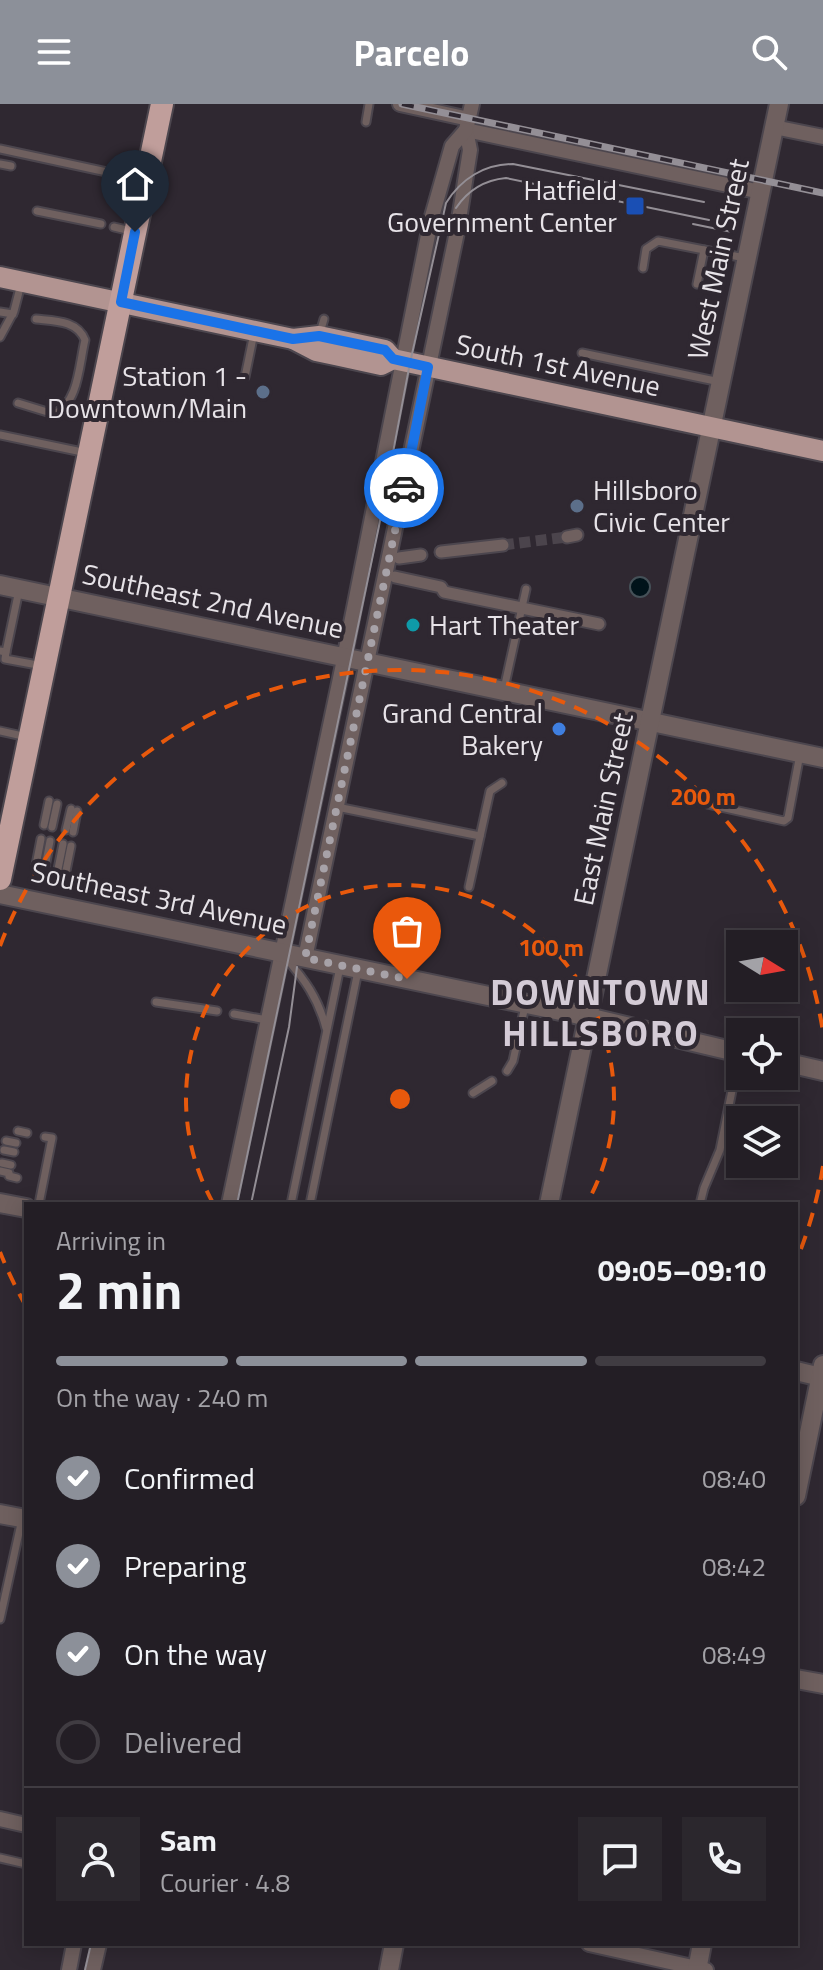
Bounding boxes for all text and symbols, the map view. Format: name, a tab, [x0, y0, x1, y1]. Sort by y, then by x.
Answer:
text: Parcelo	[354, 25, 469, 80]
icon: menu	[32, 30, 76, 74]
icon: search	[747, 30, 791, 74]
pin	[101, 150, 169, 232]
street label: West Main Street	[675, 154, 760, 363]
icon: home	[113, 162, 157, 206]
place label: Hatfield Government Center	[387, 168, 617, 243]
marker: Hatfield Government Center	[624, 195, 646, 217]
street label: South 1st Avenue	[452, 322, 664, 407]
place label: Station 1 - Downtown/Main	[47, 354, 247, 429]
marker: Station 1 - Downtown/Main	[254, 383, 272, 401]
courier	[364, 448, 444, 528]
icon: car	[382, 466, 426, 510]
place label: Hillsboro Civic Center	[593, 468, 730, 543]
marker: Hillsboro Civic Center	[568, 497, 586, 515]
street label: Southeast 2nd Avenue	[78, 552, 348, 649]
place label: Hart Theater	[429, 603, 580, 646]
marker: Hart Theater	[404, 616, 422, 634]
place label: Grand Central Bakery	[382, 691, 543, 766]
street label: East Main Street	[561, 709, 644, 909]
marker: Grand Central Bakery	[550, 720, 568, 738]
text: 200 m	[670, 778, 736, 814]
street label: Southeast 3rd Avenue	[27, 849, 291, 946]
pin	[373, 897, 441, 979]
icon: bag	[385, 909, 429, 953]
text: 100 m	[518, 929, 584, 965]
north arrow	[726, 930, 798, 1002]
map controls	[726, 930, 798, 1178]
district label: DOWNTOWN HILLSBORO	[490, 964, 712, 1060]
button: locate	[726, 1018, 798, 1090]
centre of rings	[386, 1085, 414, 1113]
button: layers	[726, 1106, 798, 1178]
text: Arriving in	[56, 1221, 166, 1260]
text: 09:05–09:10	[598, 1247, 766, 1293]
text: 2 min	[56, 1250, 182, 1329]
text: On the way · 240 m	[56, 1378, 268, 1417]
text: Confirmed	[124, 1455, 255, 1501]
icon: check	[56, 1456, 100, 1500]
text: 08:40	[702, 1459, 766, 1498]
text: Preparing	[124, 1543, 246, 1589]
icon: check	[56, 1544, 100, 1588]
text: 08:42	[702, 1547, 766, 1586]
text: On the way	[124, 1631, 267, 1677]
icon: check	[56, 1632, 100, 1676]
text: 08:49	[702, 1635, 766, 1674]
text: Delivered	[124, 1719, 242, 1765]
button: person	[56, 1817, 140, 1901]
text: Sam	[160, 1817, 217, 1863]
button: chat	[578, 1817, 662, 1901]
button: phone	[682, 1817, 766, 1901]
text: Courier · 4.8	[160, 1863, 290, 1902]

